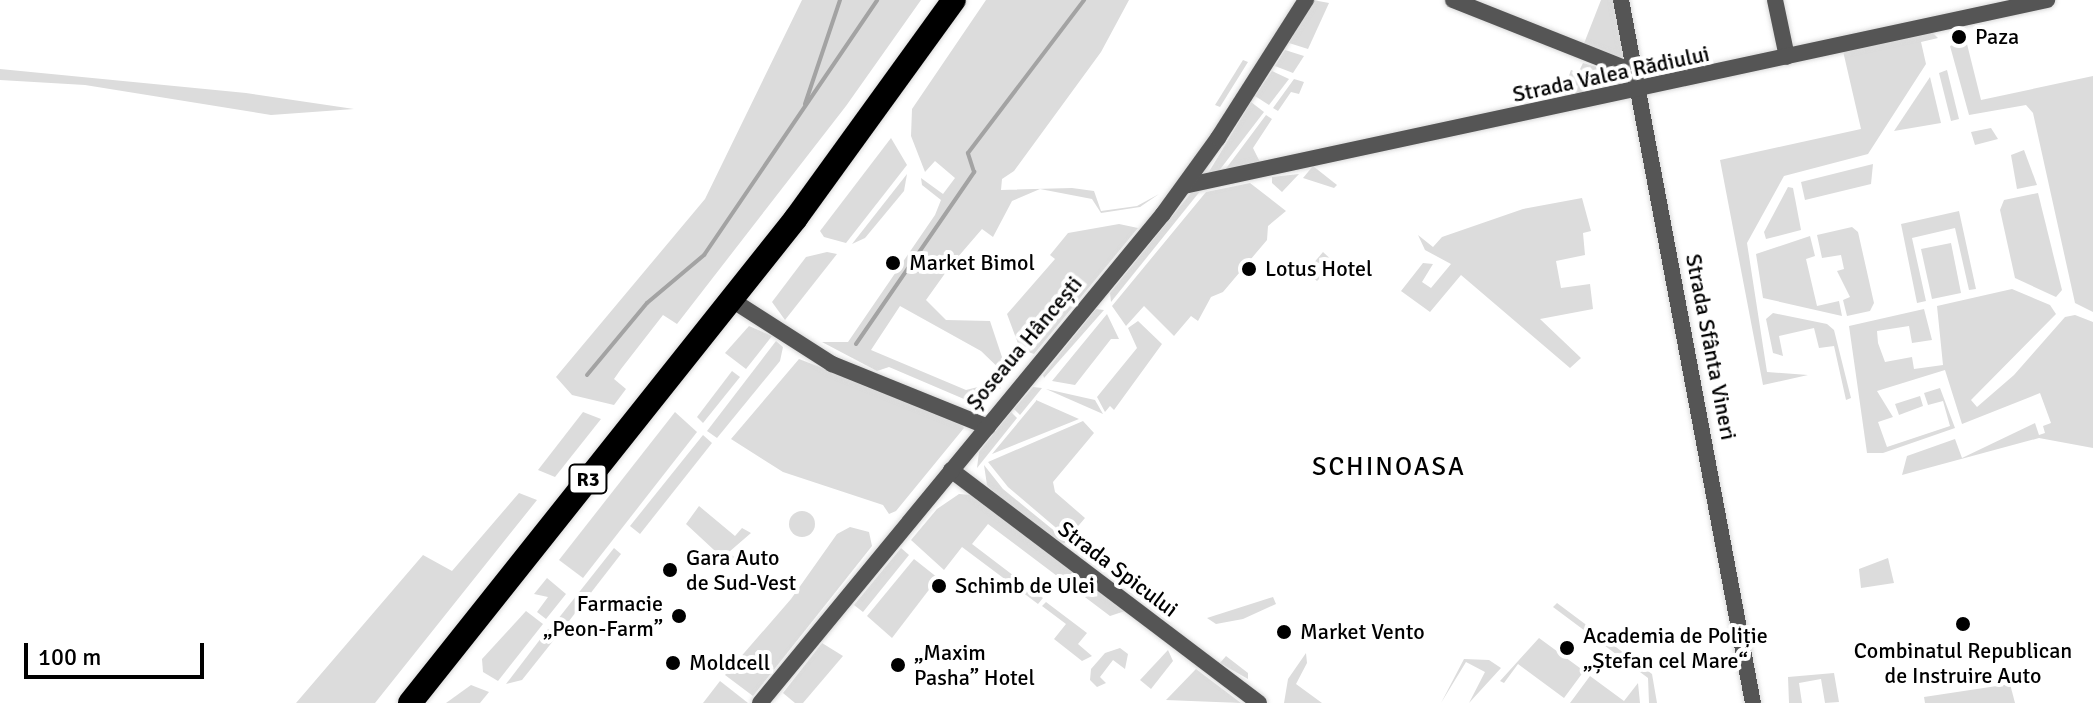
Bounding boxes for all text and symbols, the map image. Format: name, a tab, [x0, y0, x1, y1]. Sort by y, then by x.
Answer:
place label: Paza	[1975, 24, 2019, 50]
marker: Paza	[1950, 28, 1968, 46]
street label: Strada Valea Rădiului	[1510, 40, 1712, 108]
place label: Market Bimol	[909, 250, 1035, 276]
street label: Strada Sfânta Vineri	[1680, 252, 1742, 442]
marker: Market Bimol	[884, 254, 902, 272]
place label: Lotus Hotel	[1265, 256, 1372, 282]
marker: Lotus Hotel	[1240, 260, 1258, 278]
street label: Șoseaua Hâncești	[960, 271, 1088, 415]
district label: SCHINOASA	[1312, 452, 1466, 484]
road number: R3	[568, 463, 608, 495]
street label: Strada Spicului	[1053, 515, 1183, 623]
place label: Gara Auto de Sud-Vest	[686, 544, 796, 596]
marker: Gara Auto de Sud-Vest	[661, 561, 679, 579]
place label: Schimb de Ulei	[955, 573, 1095, 599]
marker: Schimb de Ulei	[930, 577, 948, 595]
place label: Farmacie „Peon-Farm”	[543, 590, 663, 642]
marker: Farmacie „Peon-Farm”	[670, 607, 688, 625]
marker: Combinatul Republican de Instruire Auto	[1954, 615, 1972, 633]
place label: Market Vento	[1300, 619, 1425, 645]
place label: Academia de Poliție „Ștefan cel Mare“	[1583, 622, 1768, 674]
marker: Market Vento	[1275, 623, 1293, 641]
scale bar	[28, 627, 208, 677]
place label: Combinatul Republican de Instruire Auto	[1854, 637, 2072, 688]
place label: „Maxim Pasha” Hotel	[914, 639, 1035, 690]
marker: Academia de Poliție „Ștefan cel Mare“	[1558, 639, 1576, 657]
text: 100 m	[38, 642, 101, 672]
place label: Moldcell	[689, 650, 770, 676]
marker: Moldcell	[664, 654, 682, 672]
marker: „Maxim Pasha” Hotel	[889, 656, 907, 674]

